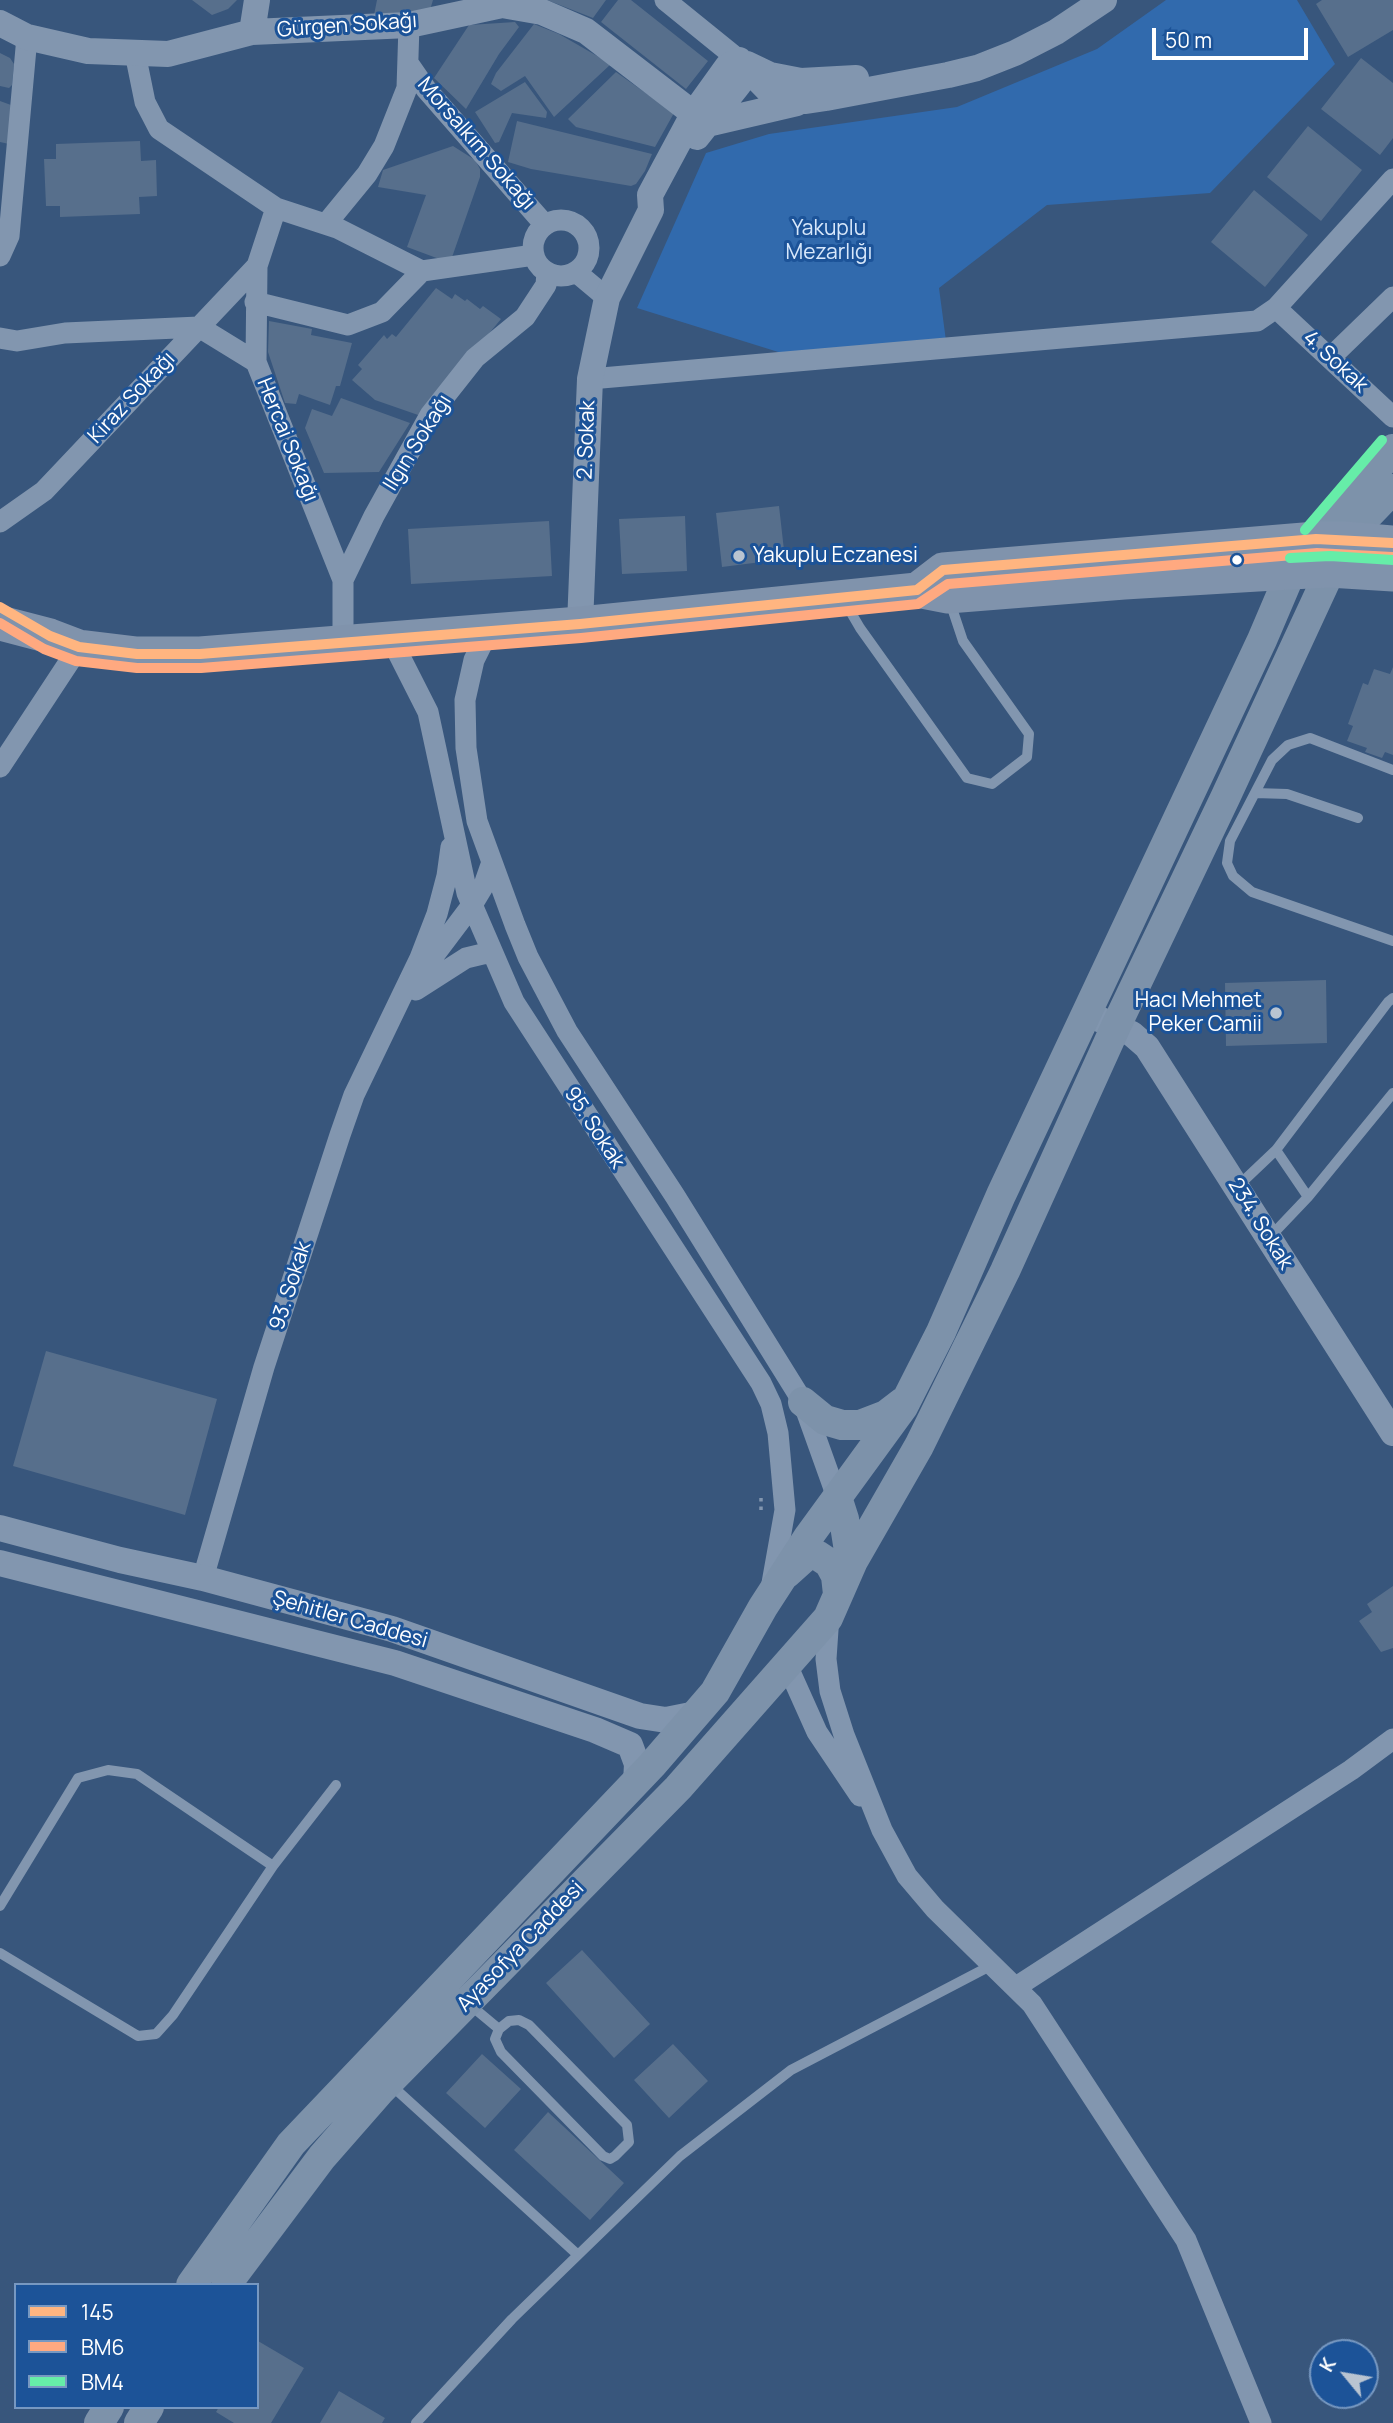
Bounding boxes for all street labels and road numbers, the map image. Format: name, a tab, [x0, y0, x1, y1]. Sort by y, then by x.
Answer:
street label: Gürgen Sokağı	[276, 9, 418, 43]
street label: Morsalkım Sokağı	[412, 73, 540, 215]
street label: 4. Sokak	[1297, 326, 1373, 398]
street label: Kiraz Sokağı	[83, 347, 181, 449]
street label: Hercai Sokağı	[251, 374, 323, 506]
street label: Ilgın Sokağı	[379, 390, 457, 496]
street label: 2. Sokak	[573, 400, 601, 480]
street label: 95. Sokak	[558, 1082, 630, 1174]
street label: 234. Sokak	[1222, 1174, 1298, 1274]
street label: 93. Sokak	[265, 1238, 317, 1334]
street label: Şehitler Caddesi	[270, 1586, 430, 1654]
street label: Ayasofya Caddesi	[452, 1876, 590, 2018]

